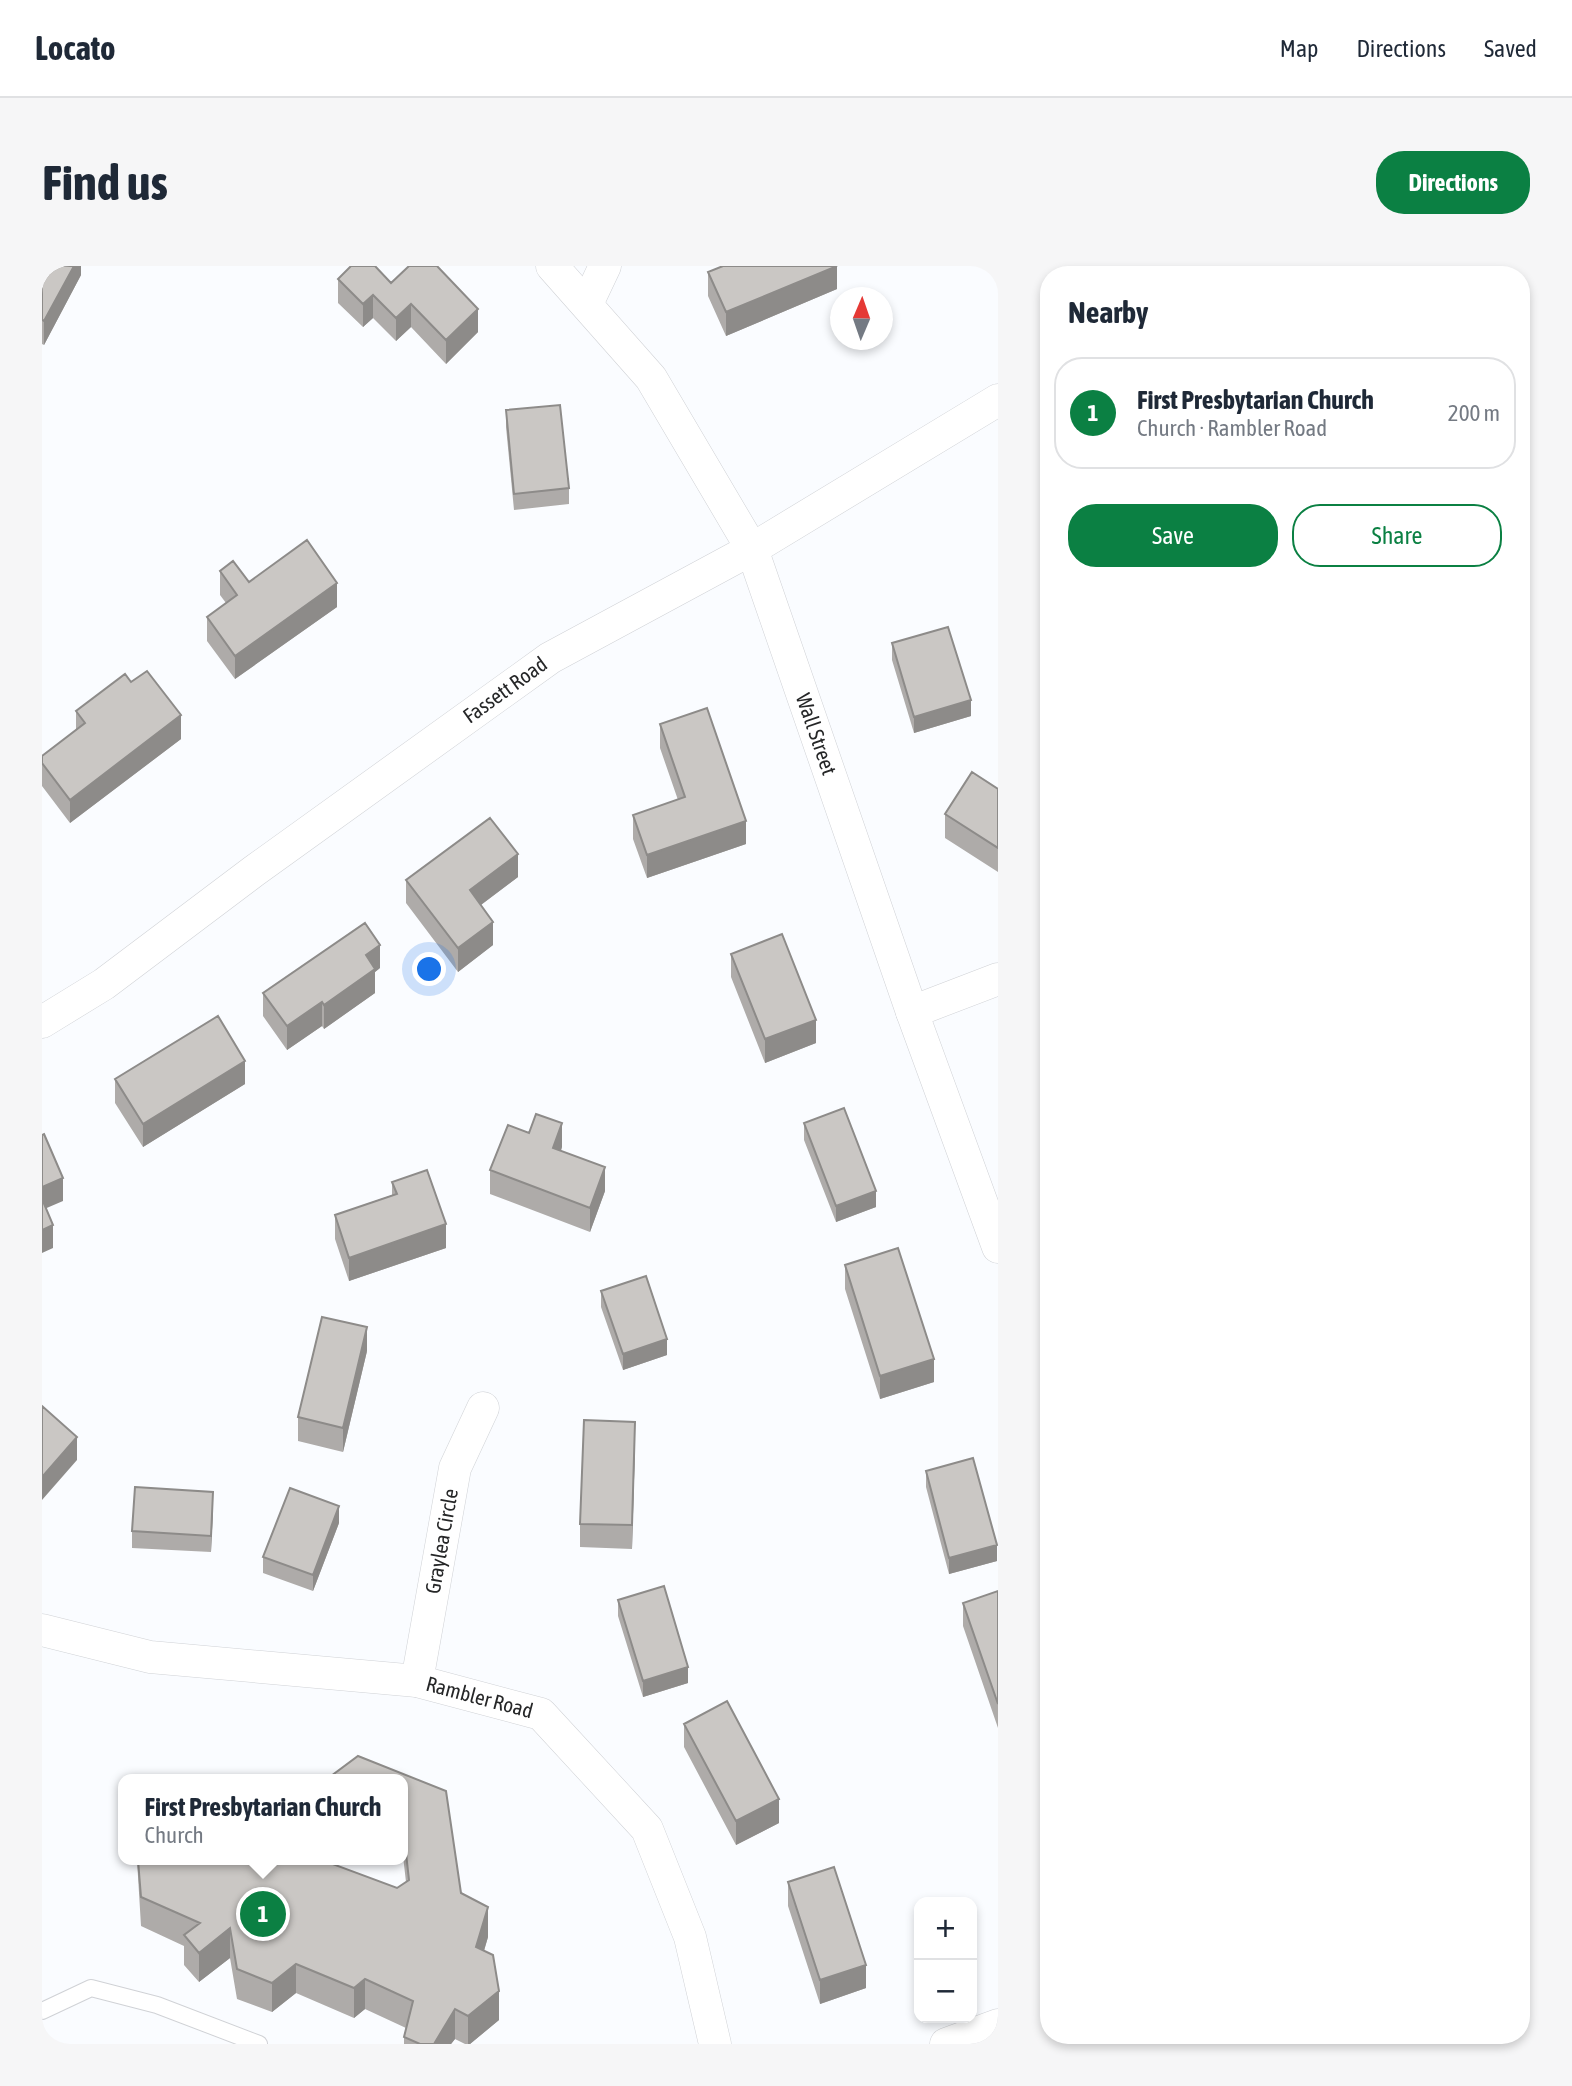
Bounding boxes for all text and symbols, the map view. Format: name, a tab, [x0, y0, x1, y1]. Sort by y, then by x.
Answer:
text: Locato	[35, 29, 116, 67]
text: Map	[1280, 35, 1318, 62]
text: Directions	[1356, 35, 1446, 62]
text: Saved	[1484, 35, 1537, 62]
button: Directions	[1376, 151, 1530, 214]
text: Find us	[42, 154, 168, 210]
north arrow	[830, 287, 893, 350]
text: Nearby	[1068, 295, 1148, 329]
text: First Presbytarian Church	[1137, 385, 1374, 415]
text: 1	[1088, 400, 1098, 426]
text: 200 m	[1448, 400, 1500, 426]
text: Church · Rambler Road	[1137, 415, 1327, 441]
button: Save	[1068, 504, 1278, 567]
button: Share	[1292, 504, 1502, 567]
street label: Fassett Road	[458, 651, 551, 728]
street label: Wall Street	[792, 690, 842, 778]
your location	[412, 952, 446, 986]
street label: Graylea Circle	[420, 1487, 462, 1595]
street label: Rambler Road	[424, 1671, 536, 1722]
popup	[118, 1774, 408, 1865]
text: First Presbytarian Church	[145, 1792, 381, 1822]
text: Church	[145, 1822, 204, 1848]
pin: 1	[240, 1888, 286, 1940]
map controls	[914, 1897, 977, 2023]
button: +	[914, 1897, 977, 1960]
button: −	[914, 1960, 977, 2023]

